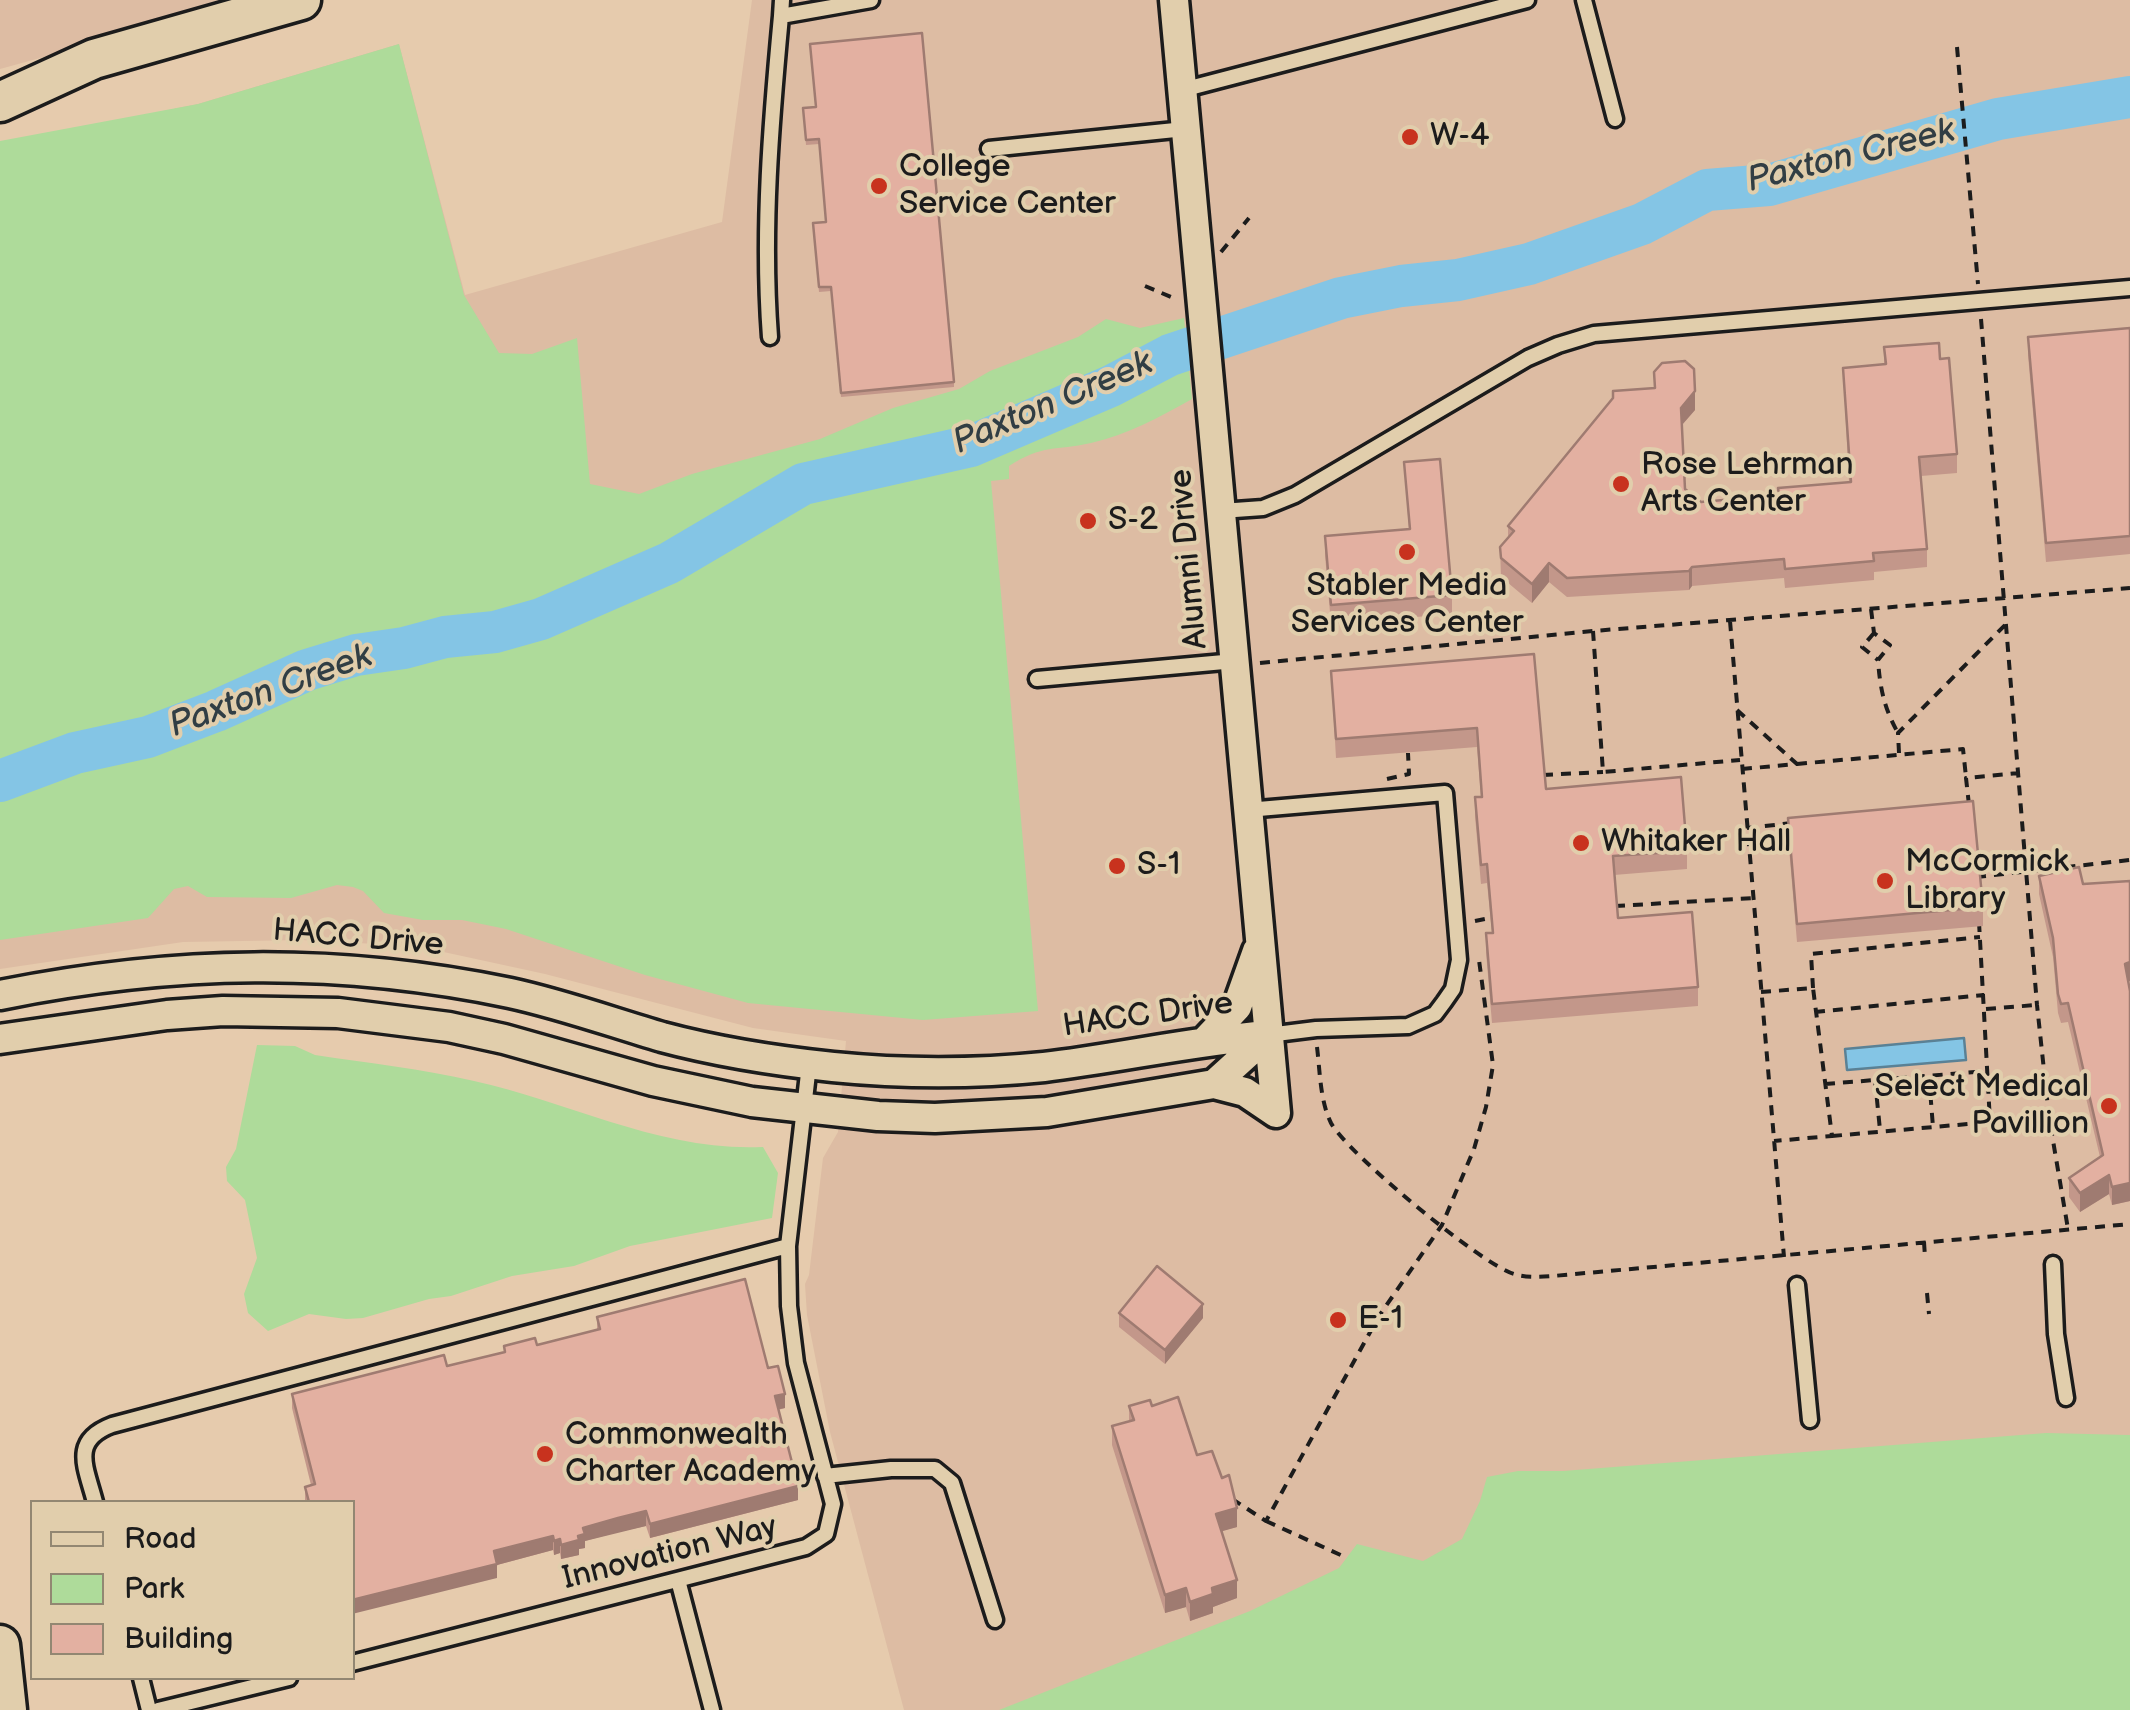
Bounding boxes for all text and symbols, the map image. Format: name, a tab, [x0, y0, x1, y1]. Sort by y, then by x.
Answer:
water label: Paxton Creek	[1743, 111, 1959, 203]
place label: W-4	[1430, 118, 1489, 156]
marker: W-4	[1399, 126, 1421, 148]
place label: College Service Center	[899, 149, 1116, 224]
marker: College Service Center	[868, 175, 890, 197]
water label: Paxton Creek	[947, 343, 1159, 465]
place label: Rose Lehrman Arts Center	[1641, 447, 1854, 522]
street label: Alumni Drive	[1163, 467, 1217, 651]
marker: Rose Lehrman Arts Center	[1610, 473, 1632, 495]
place label: S-2	[1108, 502, 1158, 540]
marker: S-2	[1077, 510, 1099, 532]
marker: Stabler Media Services Center	[1396, 541, 1418, 563]
place label: Stabler Media Services Center	[1291, 568, 1523, 643]
water label: Paxton Creek	[164, 636, 378, 748]
place label: Whitaker Hall	[1601, 824, 1791, 862]
marker: Whitaker Hall	[1570, 832, 1592, 854]
place label: McCormick Library	[1905, 844, 2069, 919]
place label: S-1	[1137, 847, 1180, 885]
marker: S-1	[1106, 855, 1128, 877]
marker: McCormick Library	[1874, 870, 1896, 892]
street label: HACC Drive	[271, 912, 445, 966]
street label: HACC Drive	[1060, 985, 1236, 1047]
place label: Select Medical Pavillion	[1875, 1069, 2089, 1144]
marker: Select Medical Pavillion	[2098, 1095, 2120, 1117]
place label: E-1	[1358, 1301, 1403, 1339]
marker: E-1	[1327, 1309, 1349, 1331]
place label: Commonwealth Charter Academy	[565, 1417, 816, 1492]
marker: Commonwealth Charter Academy	[534, 1443, 556, 1465]
legend	[30, 1500, 355, 1680]
street label: Innovation Way	[559, 1509, 781, 1599]
text: Road	[124, 1521, 197, 1557]
text: Park	[124, 1571, 184, 1607]
text: Building	[124, 1621, 233, 1657]

